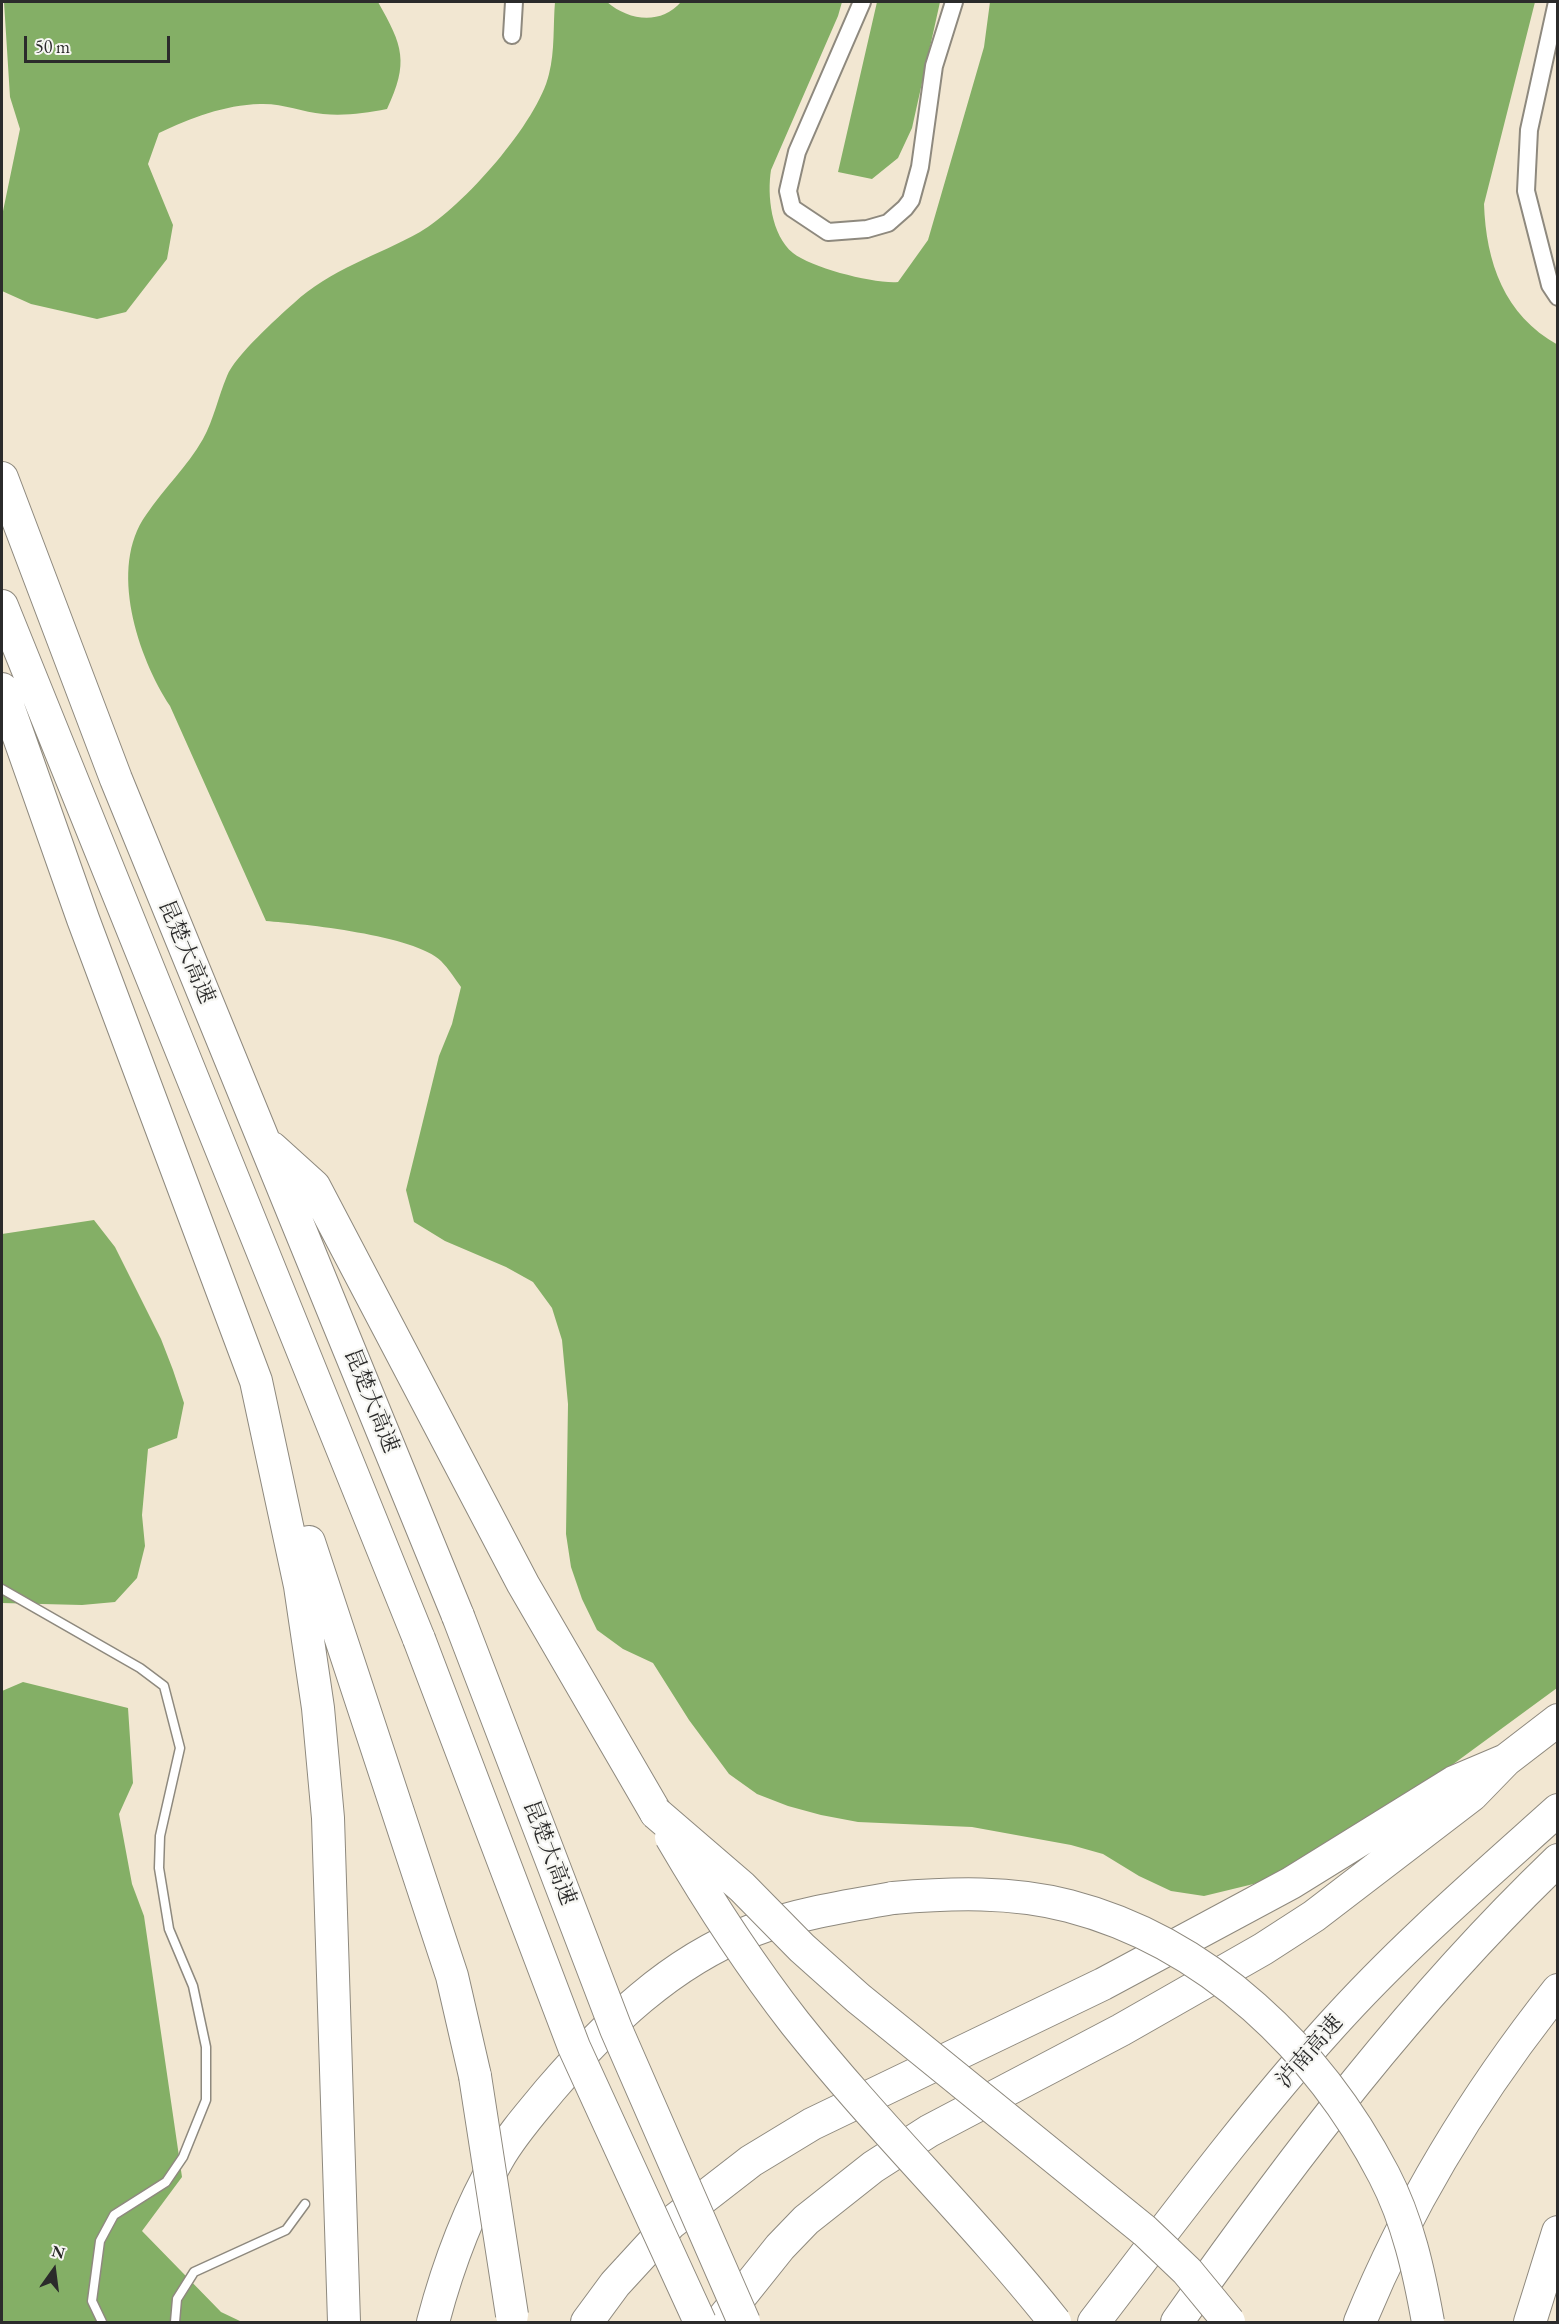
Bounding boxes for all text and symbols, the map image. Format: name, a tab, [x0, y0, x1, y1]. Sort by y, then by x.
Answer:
scale bar	[27, 24, 172, 62]
text: 50 m	[35, 35, 70, 58]
street label: 昆楚大高速	[152, 896, 220, 1008]
street label: 昆楚大高速	[338, 1345, 404, 1457]
street label: 昆楚大高速	[517, 1797, 581, 1909]
street label: 泸南高速	[1271, 2010, 1349, 2094]
north arrow	[24, 2240, 84, 2300]
text: N	[50, 2240, 67, 2264]

